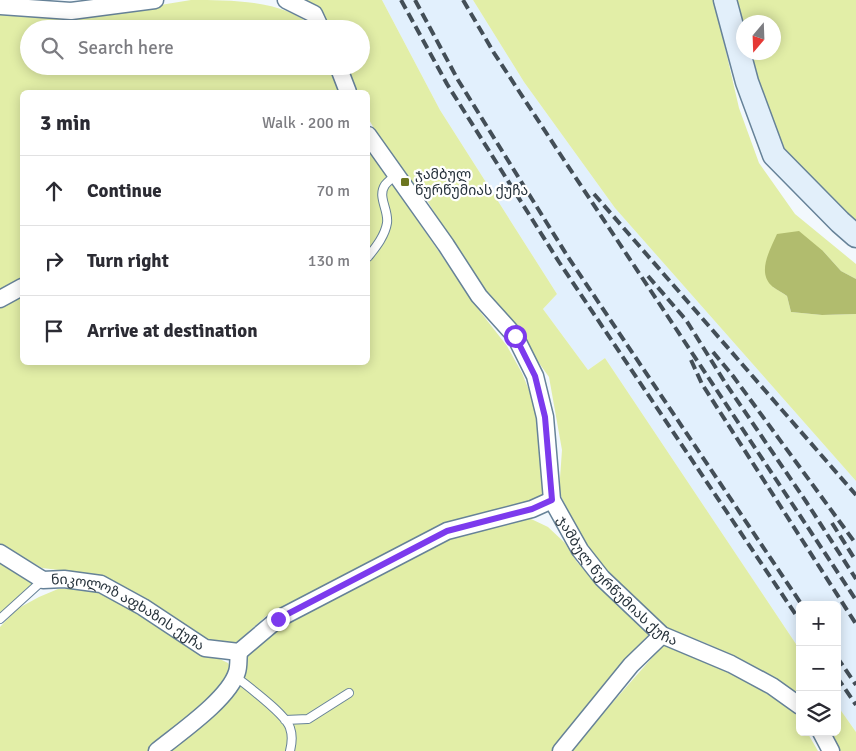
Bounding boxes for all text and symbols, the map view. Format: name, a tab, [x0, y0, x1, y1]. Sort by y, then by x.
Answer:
north arrow	[736, 15, 781, 60]
search box	[20, 20, 370, 75]
icon: search	[38, 34, 66, 62]
text: Search here	[78, 36, 174, 60]
text: 3 min	[40, 110, 91, 136]
text: Walk · 200 m	[262, 113, 350, 133]
place label: ჯამბულ წურწუმიას ქუჩა	[415, 166, 528, 199]
marker: ჯამბულ წურწუმიას ქუჩა	[399, 176, 411, 188]
icon: ahead	[40, 177, 68, 205]
text: Continue	[87, 179, 162, 203]
text: 70 m	[316, 181, 350, 201]
icon: right	[40, 247, 68, 275]
text: Turn right	[87, 249, 169, 273]
text: 130 m	[308, 251, 350, 271]
icon: arrive	[40, 317, 68, 345]
text: Arrive at destination	[87, 319, 258, 343]
route start	[504, 325, 527, 348]
street label: ჯამბულ წურწუმიას ქუჩა	[554, 512, 680, 649]
street label: ნიკოლოზ აფხაზის ქუჩა	[51, 570, 208, 654]
map controls	[796, 601, 841, 736]
button: +	[796, 601, 841, 646]
route end	[267, 608, 290, 631]
button: −	[796, 646, 841, 691]
button: layers	[796, 691, 841, 736]

